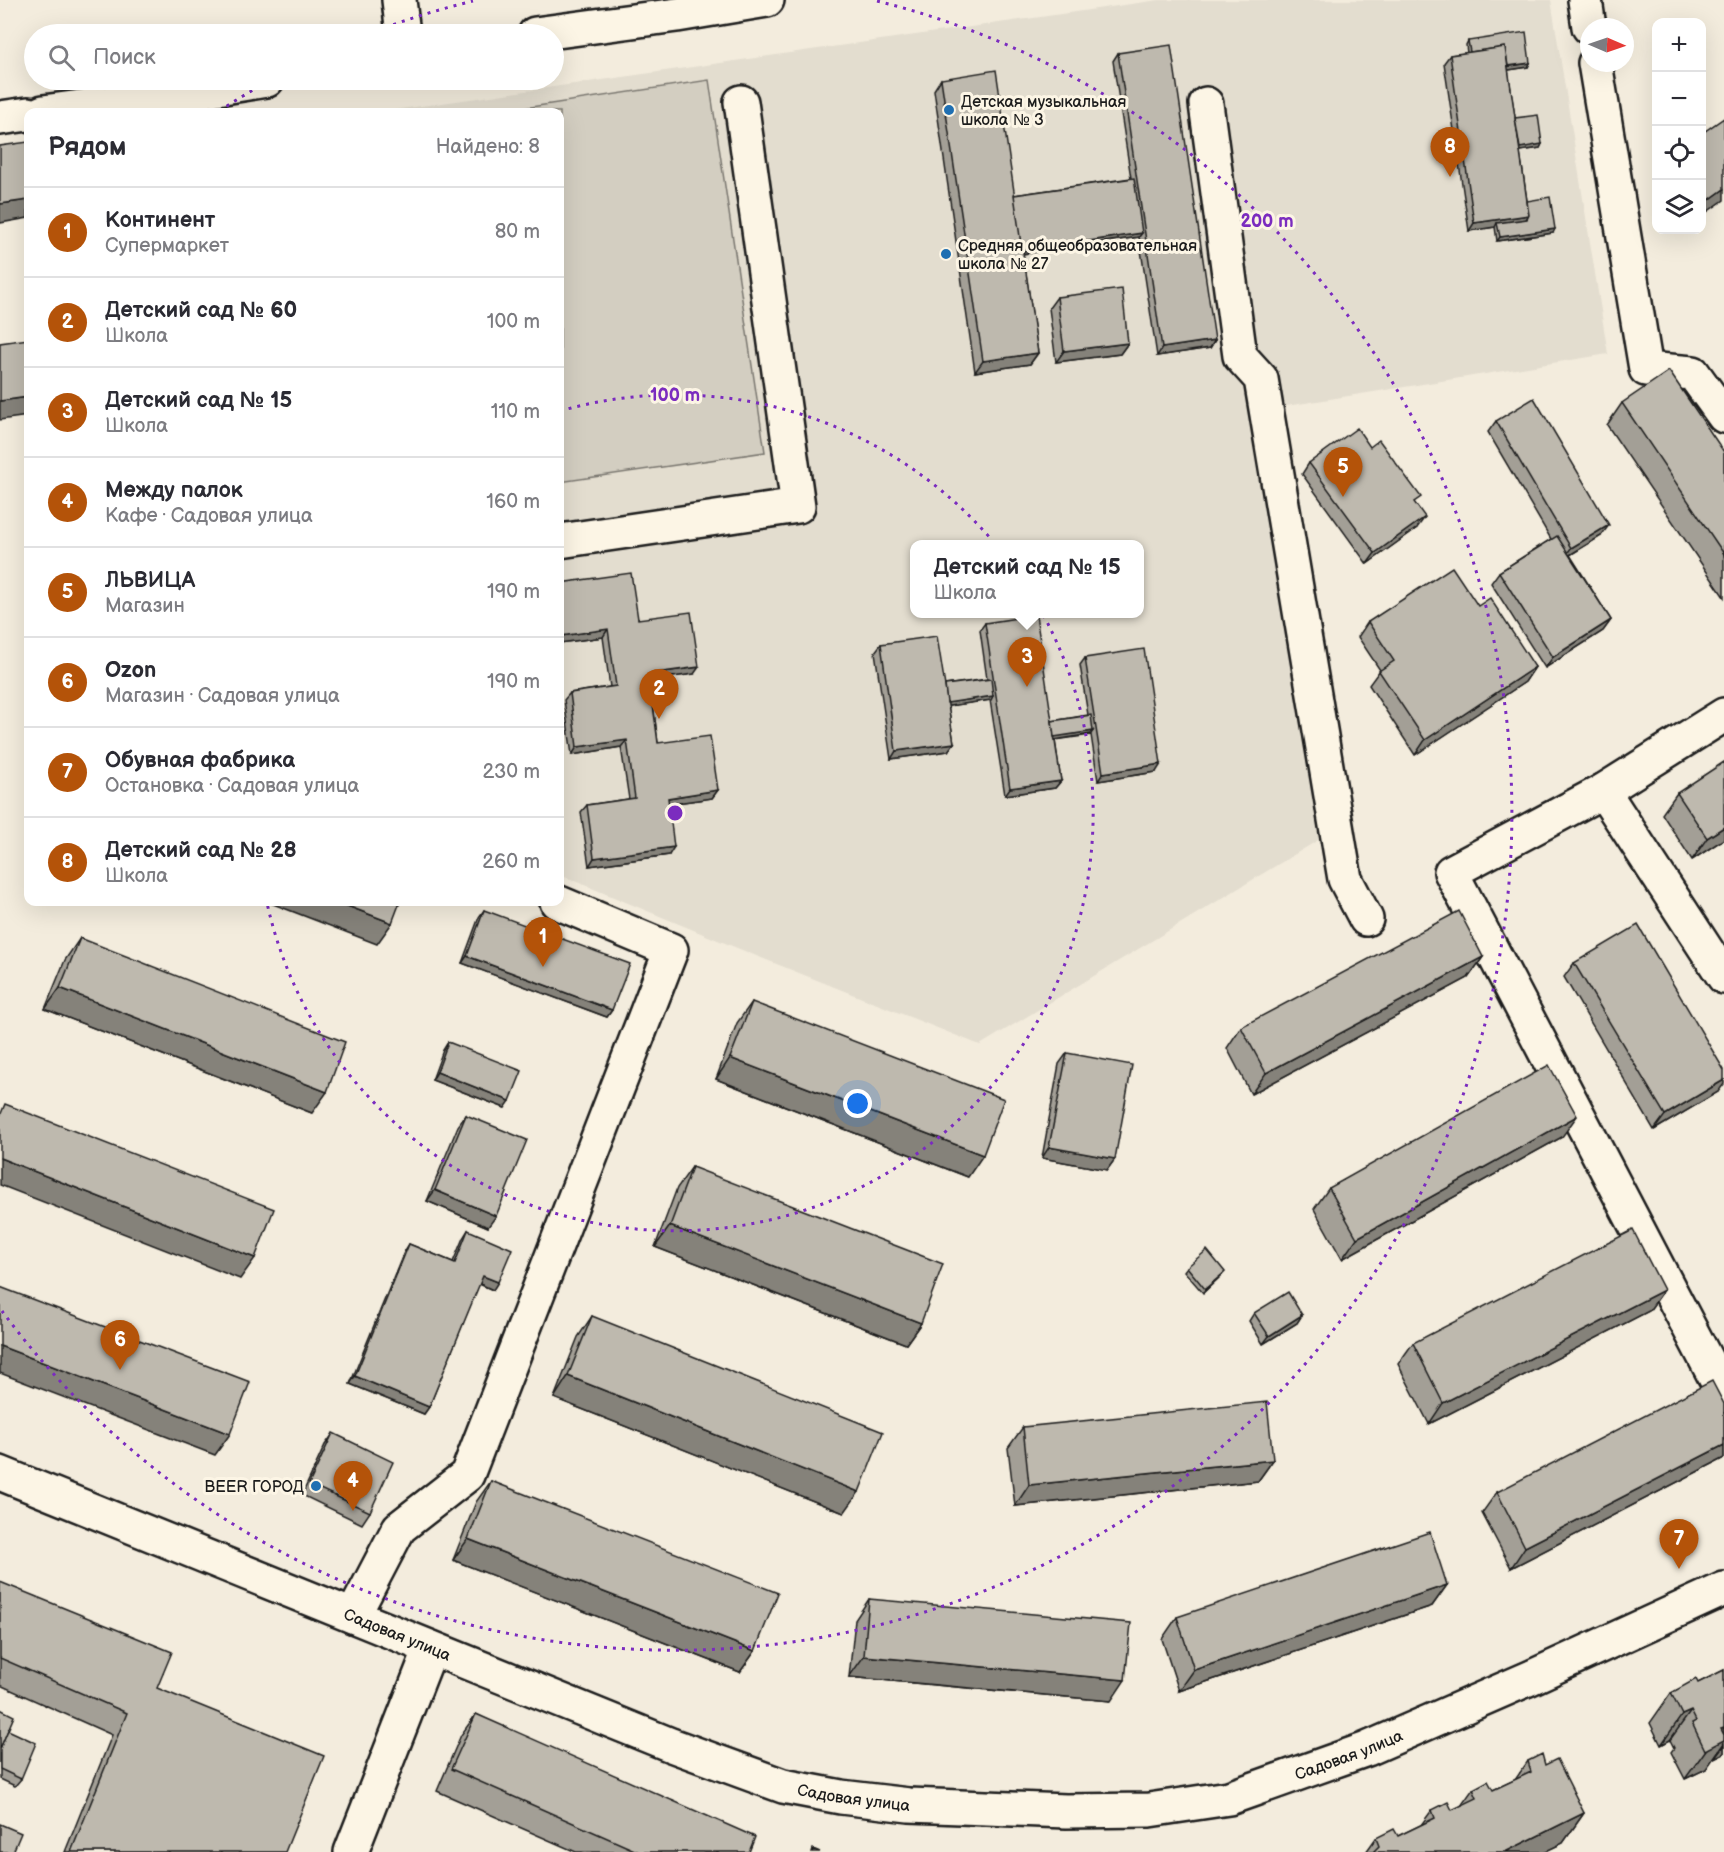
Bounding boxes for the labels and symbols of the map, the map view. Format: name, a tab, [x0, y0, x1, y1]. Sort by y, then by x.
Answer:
north arrow	[1580, 18, 1634, 72]
place label: Детская музыкальная школа № 3	[961, 93, 1126, 130]
marker: Детская музыкальная школа № 3	[942, 103, 956, 117]
pin: 8	[1430, 128, 1470, 177]
text: 200 m	[1240, 211, 1294, 232]
place label: Средняя общеобразовательная школа № 27	[958, 237, 1197, 274]
marker: Средняя общеобразовательная школа № 27	[939, 247, 953, 261]
text: 100 m	[650, 385, 700, 406]
pin: 5	[1324, 448, 1362, 497]
pin: 3	[1008, 638, 1046, 687]
pin: 2	[640, 670, 678, 719]
centre of rings	[665, 803, 685, 823]
pin: 1	[524, 918, 562, 967]
your location	[843, 1089, 872, 1118]
pin: 6	[100, 1320, 140, 1370]
pin: 4	[334, 1462, 372, 1511]
place label: BEER ГОРОД	[204, 1478, 304, 1497]
marker: BEER ГОРОД	[309, 1479, 323, 1493]
pin: 7	[1660, 1520, 1698, 1569]
street label: Садовая улица	[341, 1605, 454, 1666]
street label: Садовая улица	[1293, 1726, 1406, 1785]
street label: Садовая улица	[795, 1781, 912, 1816]

